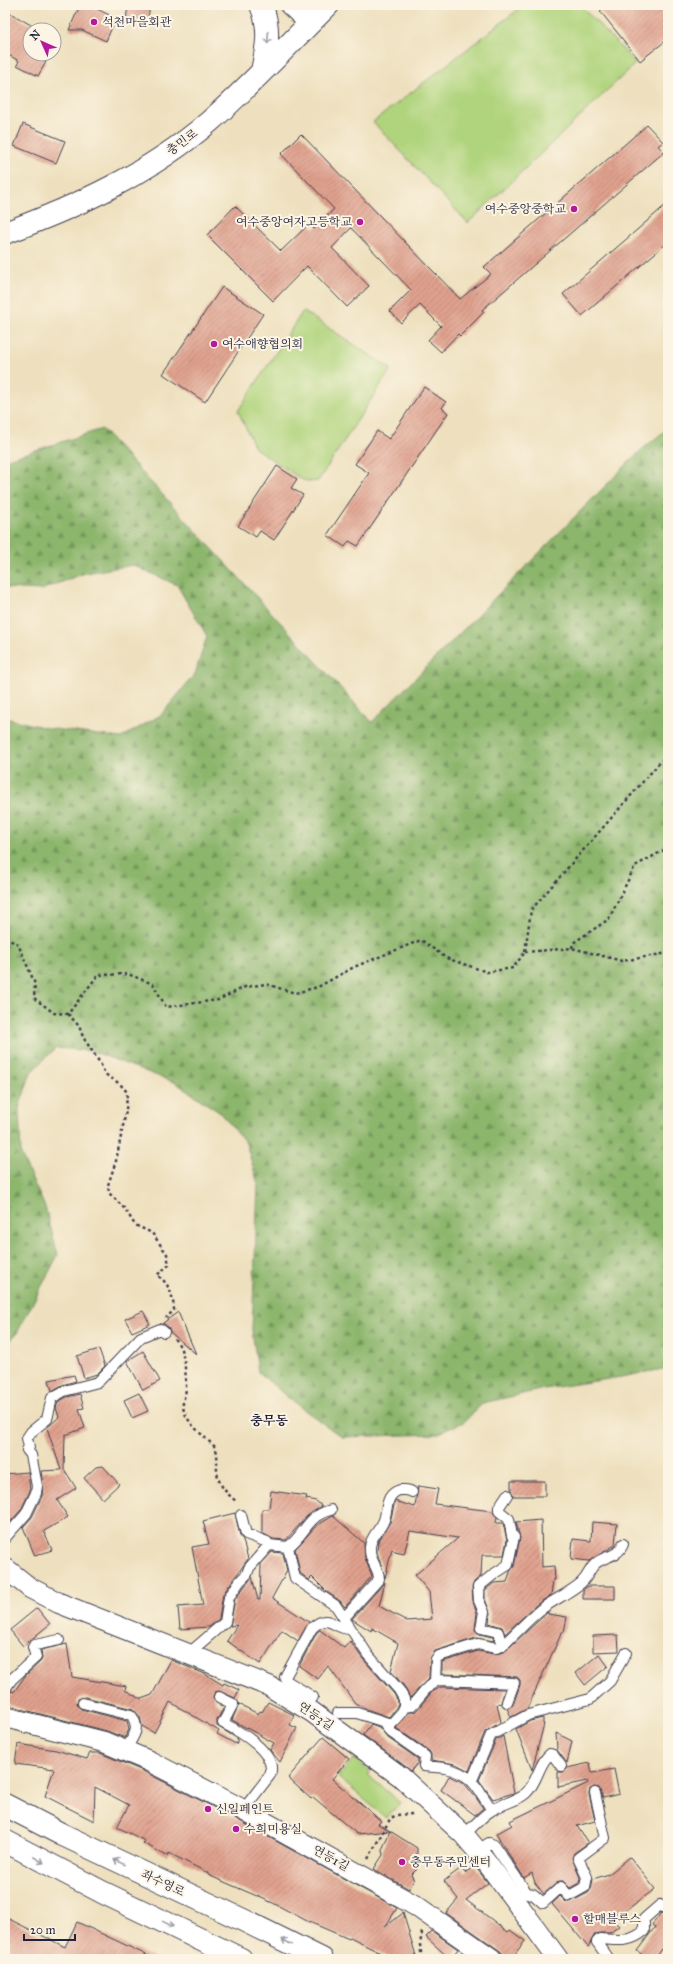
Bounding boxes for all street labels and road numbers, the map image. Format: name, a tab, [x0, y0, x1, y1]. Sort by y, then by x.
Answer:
street label: 충민로	[164, 126, 201, 158]
street label: 연등3길	[296, 1699, 336, 1733]
street label: 연등1길	[310, 1842, 352, 1874]
street label: 좌수영로	[139, 1867, 187, 1899]

